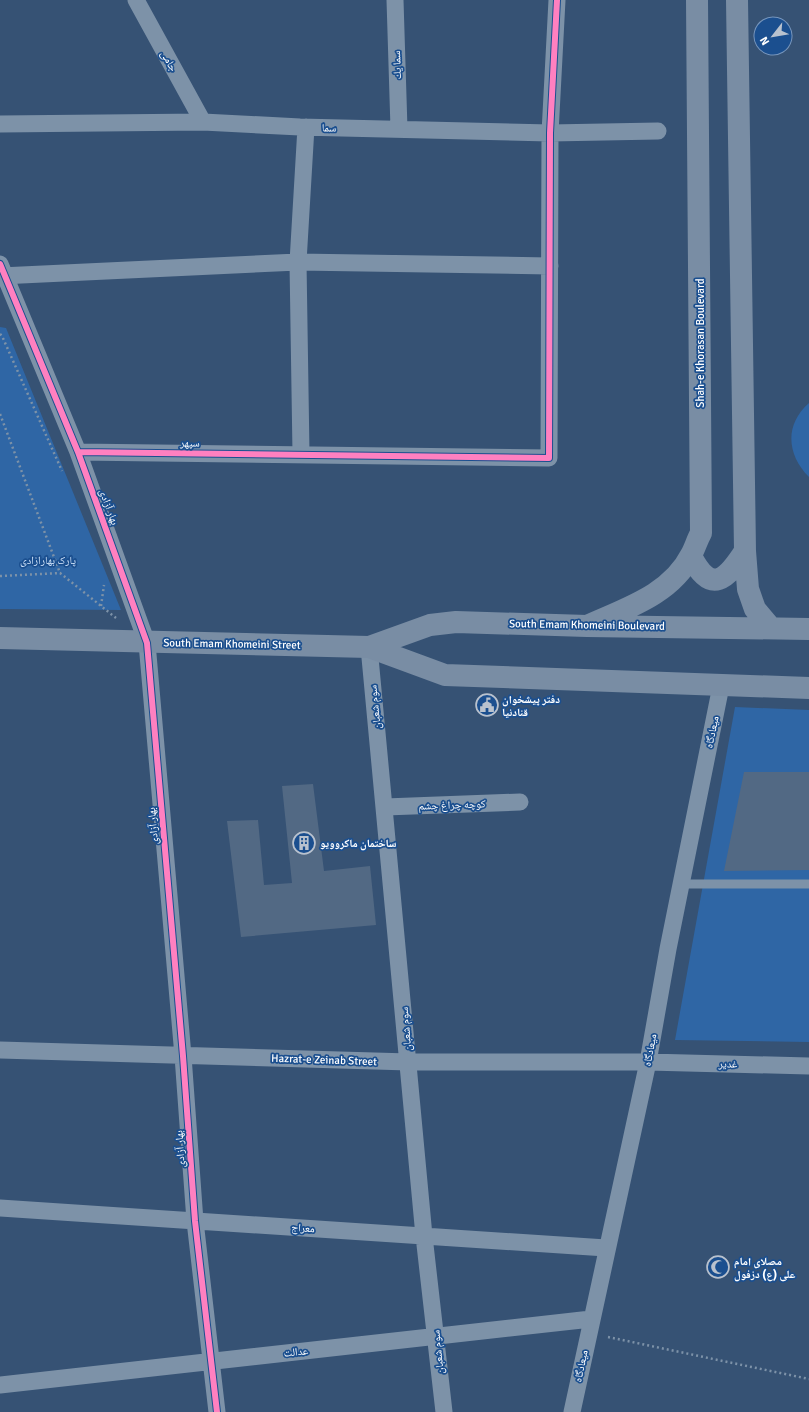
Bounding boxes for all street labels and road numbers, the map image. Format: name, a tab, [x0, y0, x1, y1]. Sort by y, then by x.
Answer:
street label: جامی	[158, 48, 180, 74]
street label: سما يك	[390, 50, 404, 80]
street label: سما	[322, 121, 336, 135]
street label: Shah-e Khorasan Boulevard	[694, 278, 707, 408]
street label: سپهر	[179, 436, 200, 450]
street label: بهار آزادی	[96, 487, 122, 527]
street label: South Emam Khomeini Boulevard	[509, 617, 665, 633]
street label: South Emam Khomeini Street	[163, 636, 301, 652]
street label: سوم شعبان	[366, 684, 384, 730]
street label: میعادگاه	[702, 715, 722, 749]
street label: کوچه چراغ چشم	[418, 797, 486, 814]
street label: بهار آزادی	[145, 807, 161, 845]
street label: سوم شعبان	[398, 1006, 414, 1052]
street label: میعادگاه	[640, 1033, 660, 1067]
street label: Hazrat-e Zeinab Street	[271, 1052, 377, 1068]
street label: غدیر	[717, 1057, 738, 1071]
street label: بهار آزادی	[172, 1130, 188, 1168]
street label: معراج	[291, 1221, 315, 1235]
street label: سوم شعبان	[429, 1329, 447, 1375]
street label: عدالت	[283, 1344, 309, 1360]
street label: میعادگاه	[571, 1349, 591, 1383]

